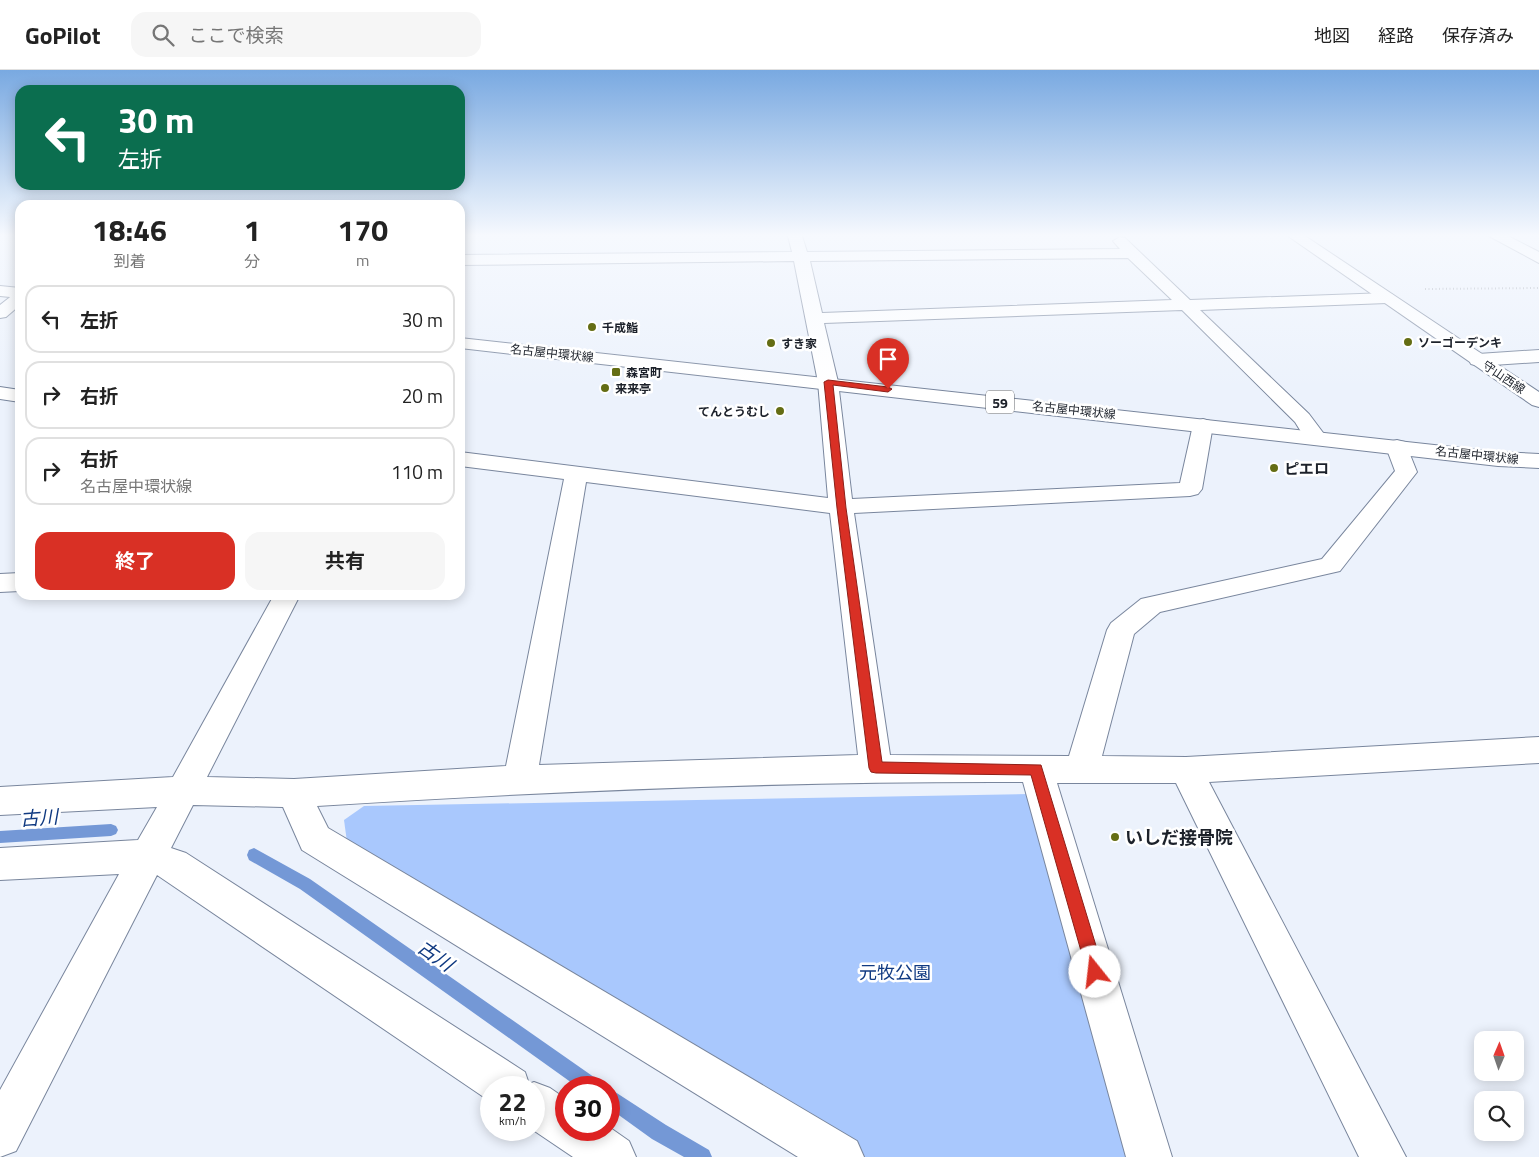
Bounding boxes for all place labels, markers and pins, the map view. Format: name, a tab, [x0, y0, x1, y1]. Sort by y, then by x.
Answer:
place label: 千成鮨	[602, 318, 638, 337]
marker: 千成鮨	[586, 321, 598, 333]
place label: ソーゴーデンキ	[1418, 333, 1502, 352]
place label: すき家	[781, 334, 817, 353]
marker: ソーゴーデンキ	[1402, 336, 1414, 348]
marker: すき家	[765, 337, 777, 349]
pin	[867, 338, 909, 389]
place label: 森宮町	[626, 363, 662, 382]
marker: 森宮町	[610, 366, 622, 378]
place label: 来来亭	[615, 379, 651, 398]
marker: 来来亭	[599, 382, 611, 394]
place label: てんとうむし	[698, 402, 770, 421]
marker: てんとうむし	[774, 405, 786, 417]
place label: ピエロ	[1284, 457, 1329, 480]
marker: ピエロ	[1268, 462, 1280, 474]
place label: いしだ接骨院	[1125, 824, 1233, 851]
marker: いしだ接骨院	[1109, 831, 1121, 843]

